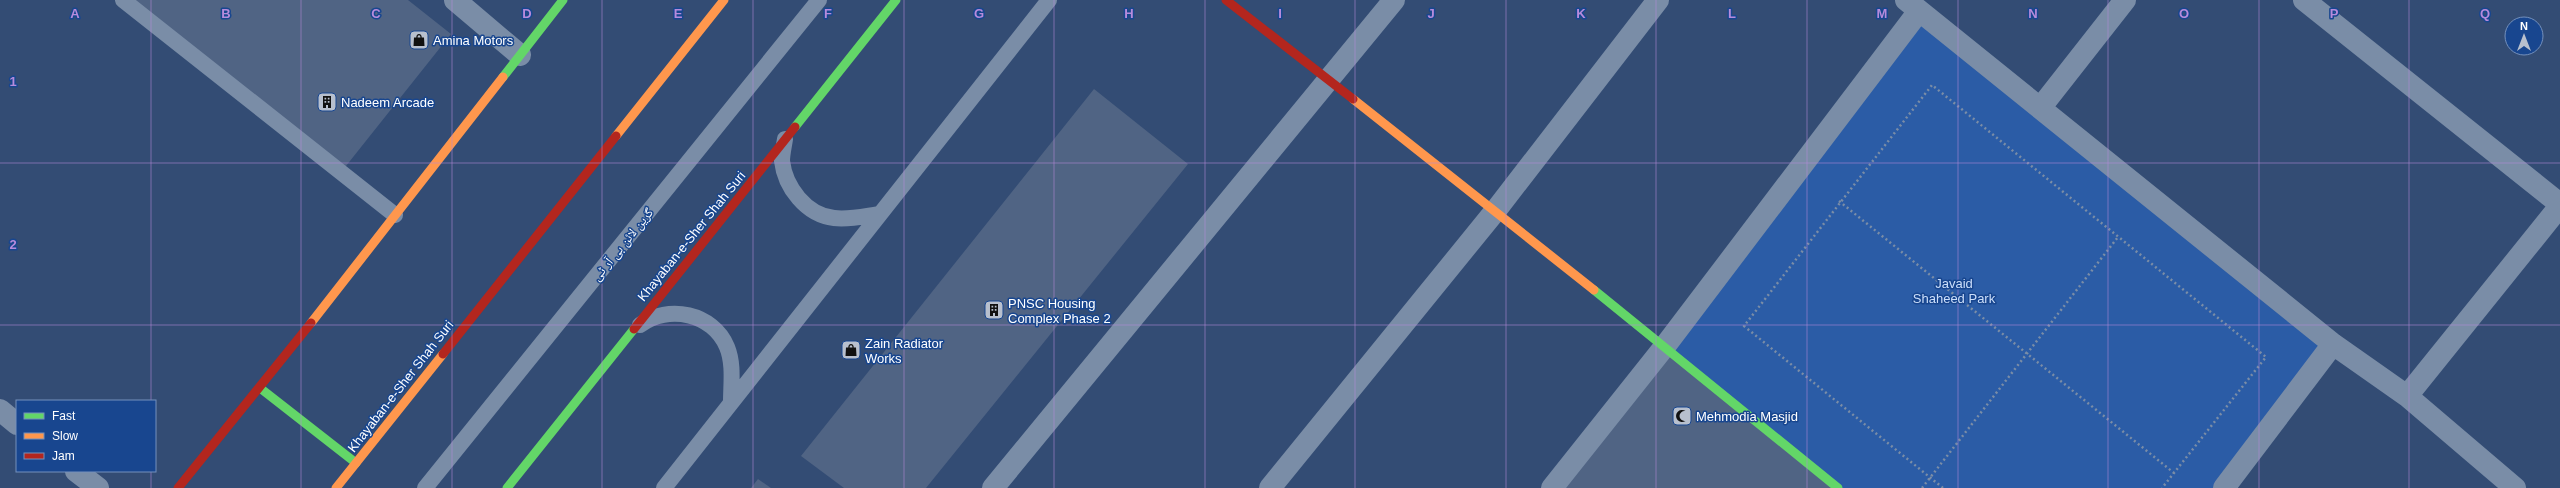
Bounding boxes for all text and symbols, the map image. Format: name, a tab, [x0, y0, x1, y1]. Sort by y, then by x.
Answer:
text: A	[70, 6, 80, 21]
text: B	[221, 6, 231, 21]
text: C	[371, 6, 381, 21]
text: D	[522, 6, 532, 21]
text: E	[674, 6, 683, 21]
text: F	[824, 6, 832, 21]
text: G	[974, 6, 984, 21]
text: H	[1124, 6, 1134, 21]
text: I	[1278, 6, 1282, 21]
text: J	[1427, 6, 1435, 21]
text: K	[1576, 6, 1586, 21]
text: L	[1728, 6, 1736, 21]
text: M	[1877, 6, 1887, 21]
text: N	[2028, 6, 2038, 21]
text: O	[2179, 6, 2189, 21]
text: P	[2330, 6, 2339, 21]
text: Q	[2480, 6, 2490, 21]
north arrow	[2504, 16, 2544, 56]
text: N	[2520, 20, 2528, 32]
shop icon: Amina Motors	[408, 29, 430, 51]
place label: Amina Motors	[433, 33, 514, 48]
text: 1	[9, 74, 17, 89]
building icon: Nadeem Arcade	[316, 91, 338, 113]
place label: Nadeem Arcade	[341, 95, 434, 110]
street label: Khayaban-e-Sher Shah Suri	[634, 168, 748, 304]
street label: گرین لائن بی آر ٹی	[589, 205, 657, 284]
text: 2	[9, 237, 17, 252]
park label: Javaid Shaheed Park	[1913, 276, 1996, 306]
place label: PNSC Housing Complex Phase 2	[1008, 296, 1111, 326]
building icon: PNSC Housing Complex Phase 2	[983, 299, 1005, 321]
street label: Khayaban-e-Sher Shah Suri	[344, 318, 456, 455]
place label: Zain Radiator Works	[865, 336, 944, 366]
shop icon: Zain Radiator Works	[840, 339, 862, 361]
legend	[16, 400, 156, 472]
mosque icon: Mehmodia Masjid	[1671, 405, 1693, 427]
text: Fast	[52, 409, 76, 423]
place label: Mehmodia Masjid	[1696, 409, 1798, 424]
text: Slow	[52, 429, 78, 443]
text: Jam	[52, 449, 75, 463]

